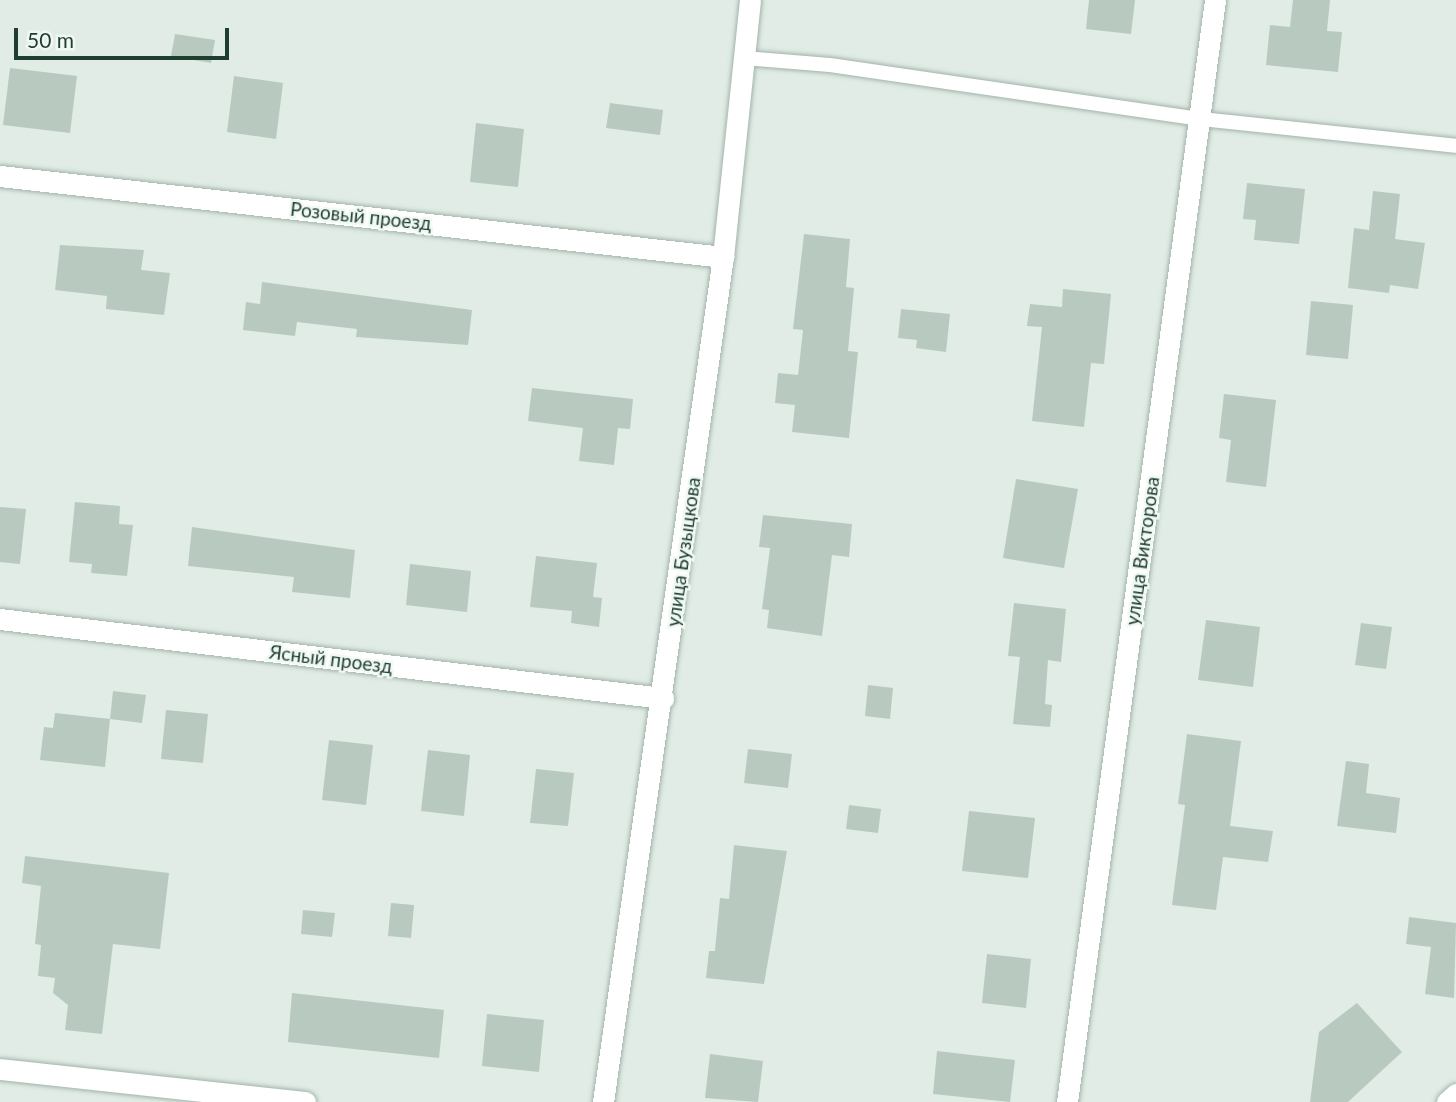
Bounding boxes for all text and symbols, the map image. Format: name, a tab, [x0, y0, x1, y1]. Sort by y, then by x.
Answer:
scale bar	[18, 14, 233, 58]
text: 50 m	[27, 27, 74, 52]
street label: Розовый проезд	[289, 197, 433, 235]
street label: улица Викторова	[1120, 475, 1164, 627]
street label: улица Бузыцкова	[661, 476, 705, 628]
street label: Ясный проезд	[268, 640, 394, 678]

